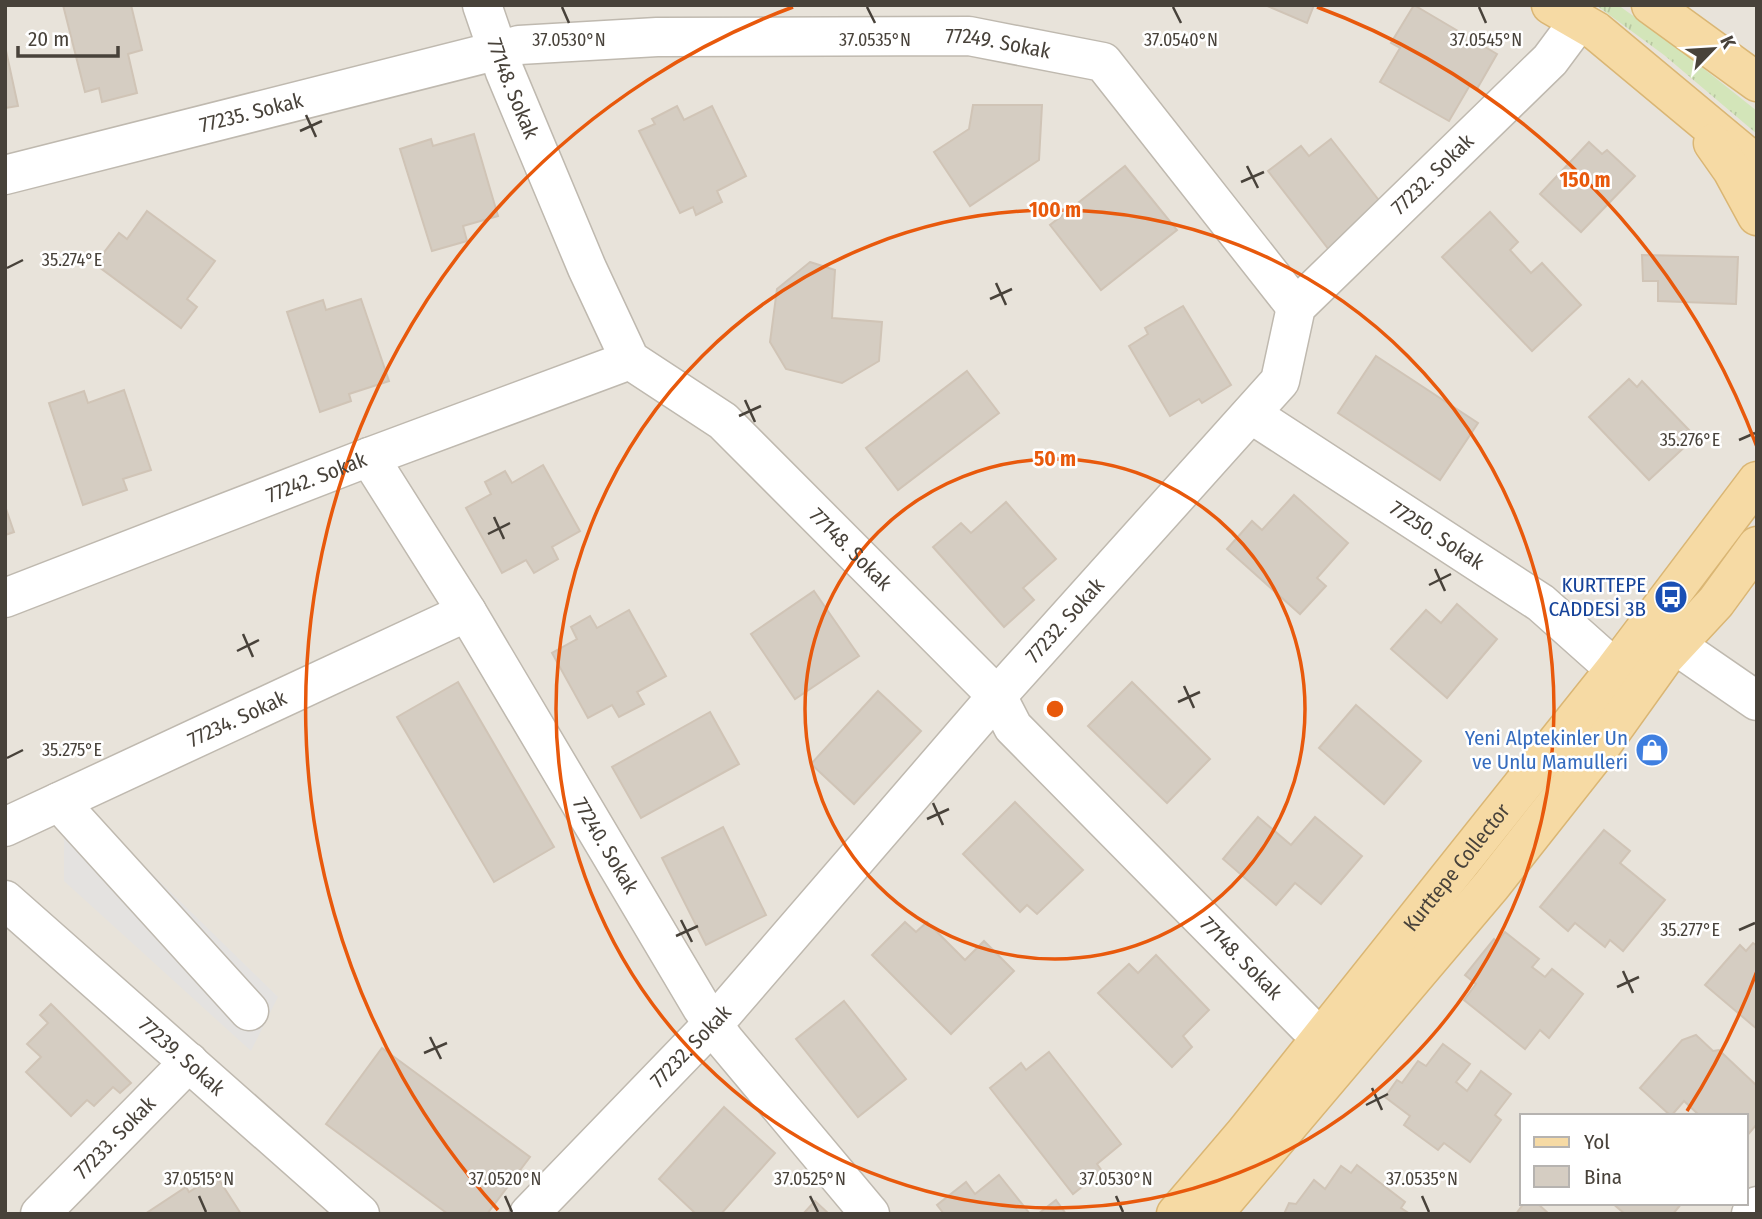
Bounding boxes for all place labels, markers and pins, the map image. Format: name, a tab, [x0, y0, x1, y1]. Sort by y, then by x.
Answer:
place label: KURTTEPE CADDESİ 3B	[1548, 572, 1646, 622]
bus stop icon: KURTTEPE CADDESİ 3B	[1652, 578, 1690, 616]
centre of rings	[1043, 697, 1067, 721]
place label: Yeni Alptekinler Un ve Unlu Mamulleri	[1465, 725, 1628, 775]
shop icon: Yeni Alptekinler Un ve Unlu Mamulleri	[1633, 731, 1671, 769]

